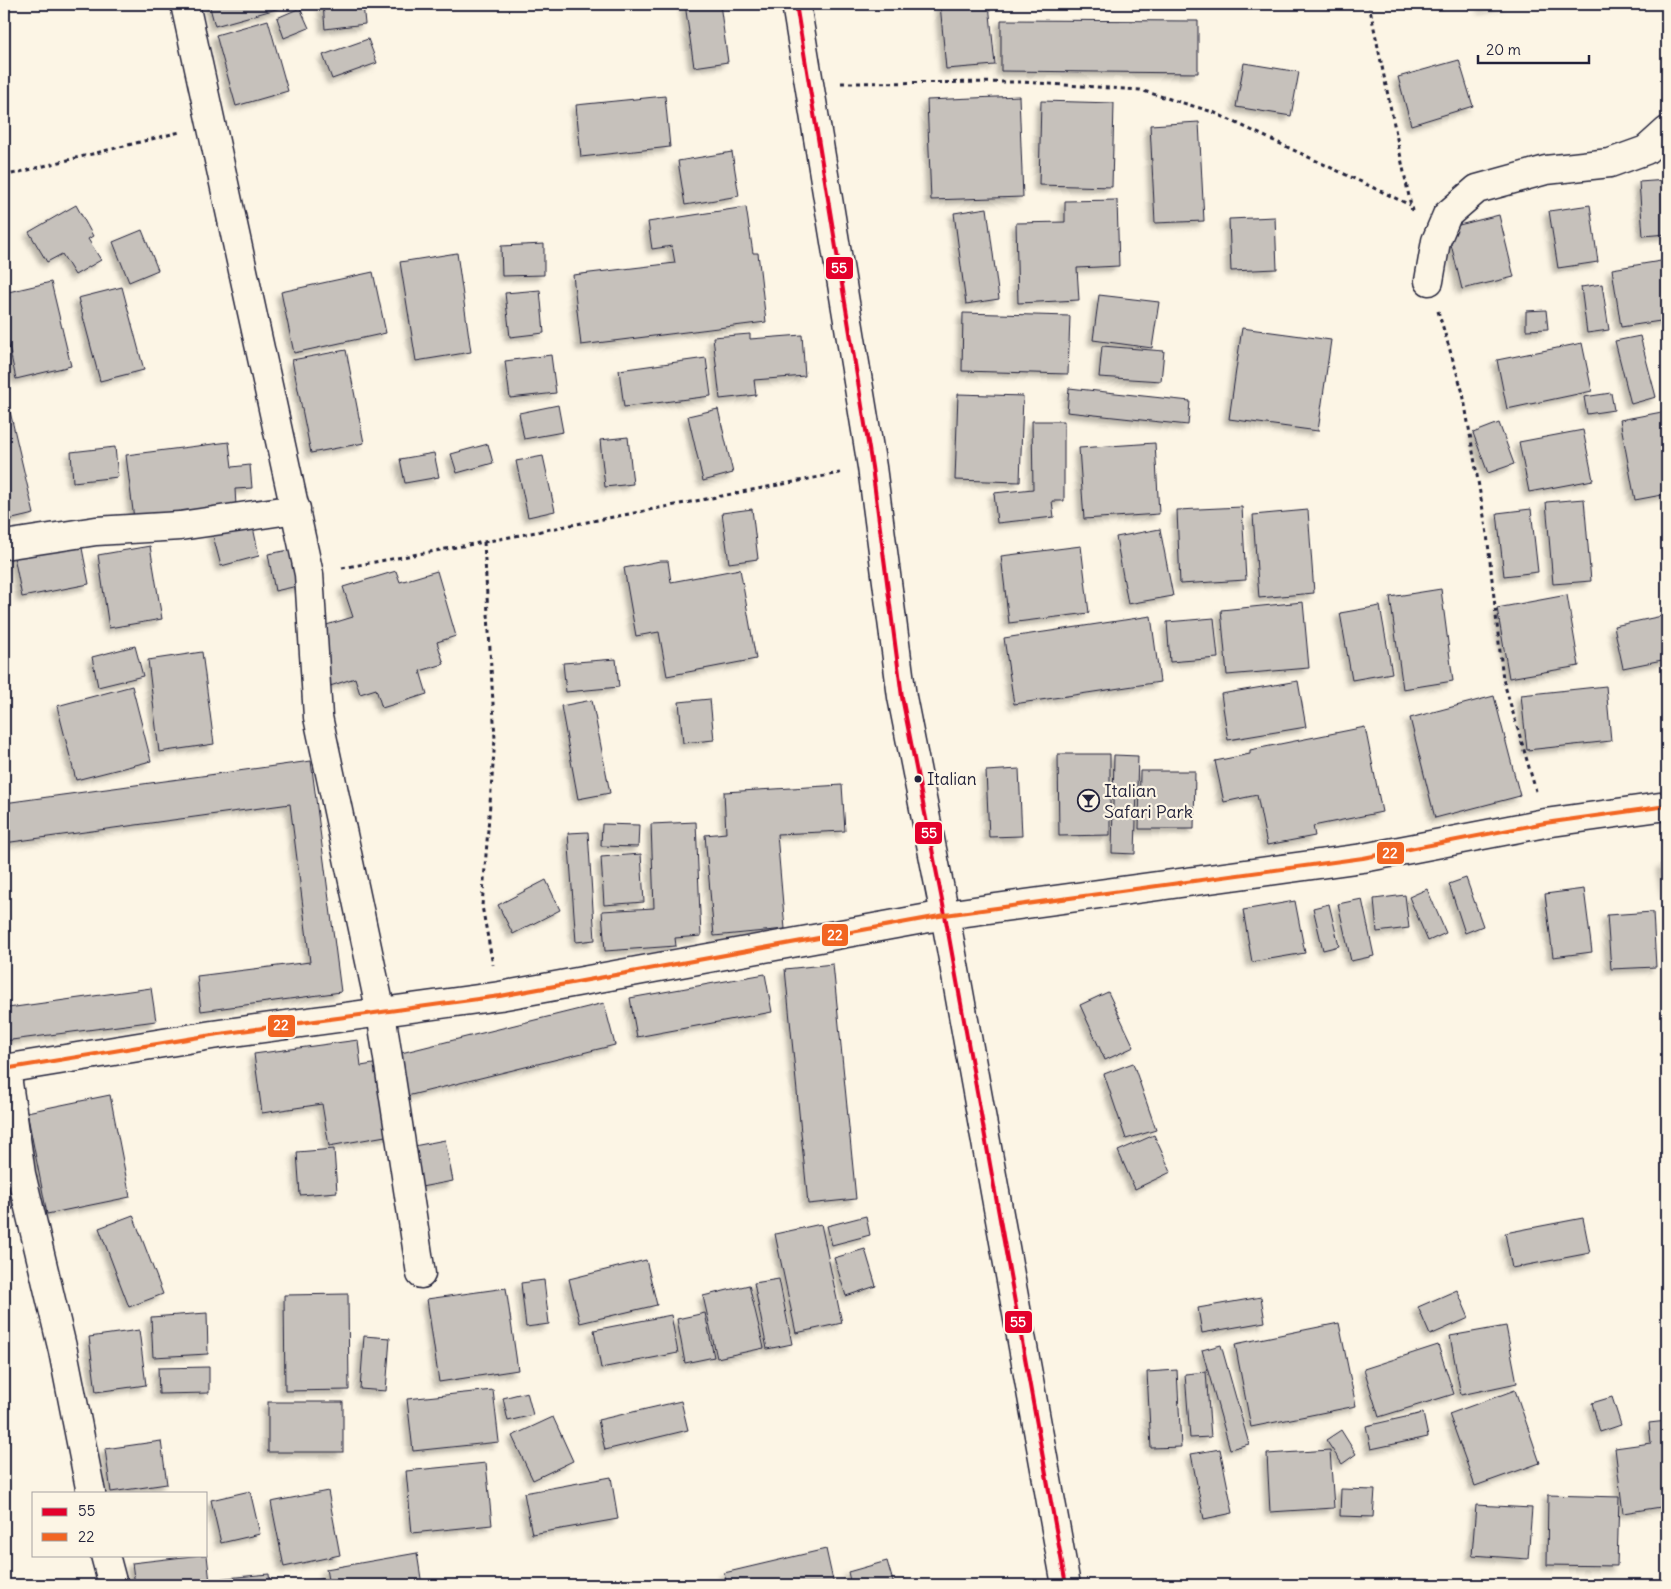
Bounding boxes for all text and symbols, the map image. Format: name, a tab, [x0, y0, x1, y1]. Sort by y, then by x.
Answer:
scale bar	[1478, 32, 1590, 64]
text: 20 m	[1486, 40, 1521, 59]
line badge: 55	[825, 256, 854, 280]
text: 55	[831, 259, 847, 277]
place label: Italian	[927, 768, 977, 790]
marker: Italian	[913, 774, 923, 784]
place label: Italian Safari Park	[1104, 779, 1193, 823]
bar icon: Italian Safari Park	[1076, 789, 1100, 813]
line badge: 55	[914, 821, 943, 845]
text: 55	[921, 824, 937, 842]
line badge: 22	[1376, 841, 1405, 865]
text: 22	[1382, 844, 1398, 862]
line badge: 22	[821, 923, 849, 947]
text: 22	[827, 926, 843, 944]
line badge: 22	[267, 1014, 296, 1038]
text: 22	[273, 1016, 289, 1034]
line badge: 55	[1004, 1310, 1033, 1334]
text: 55	[1010, 1313, 1026, 1331]
legend	[32, 1492, 208, 1556]
text: 55	[78, 1501, 95, 1520]
text: 22	[78, 1527, 94, 1546]

